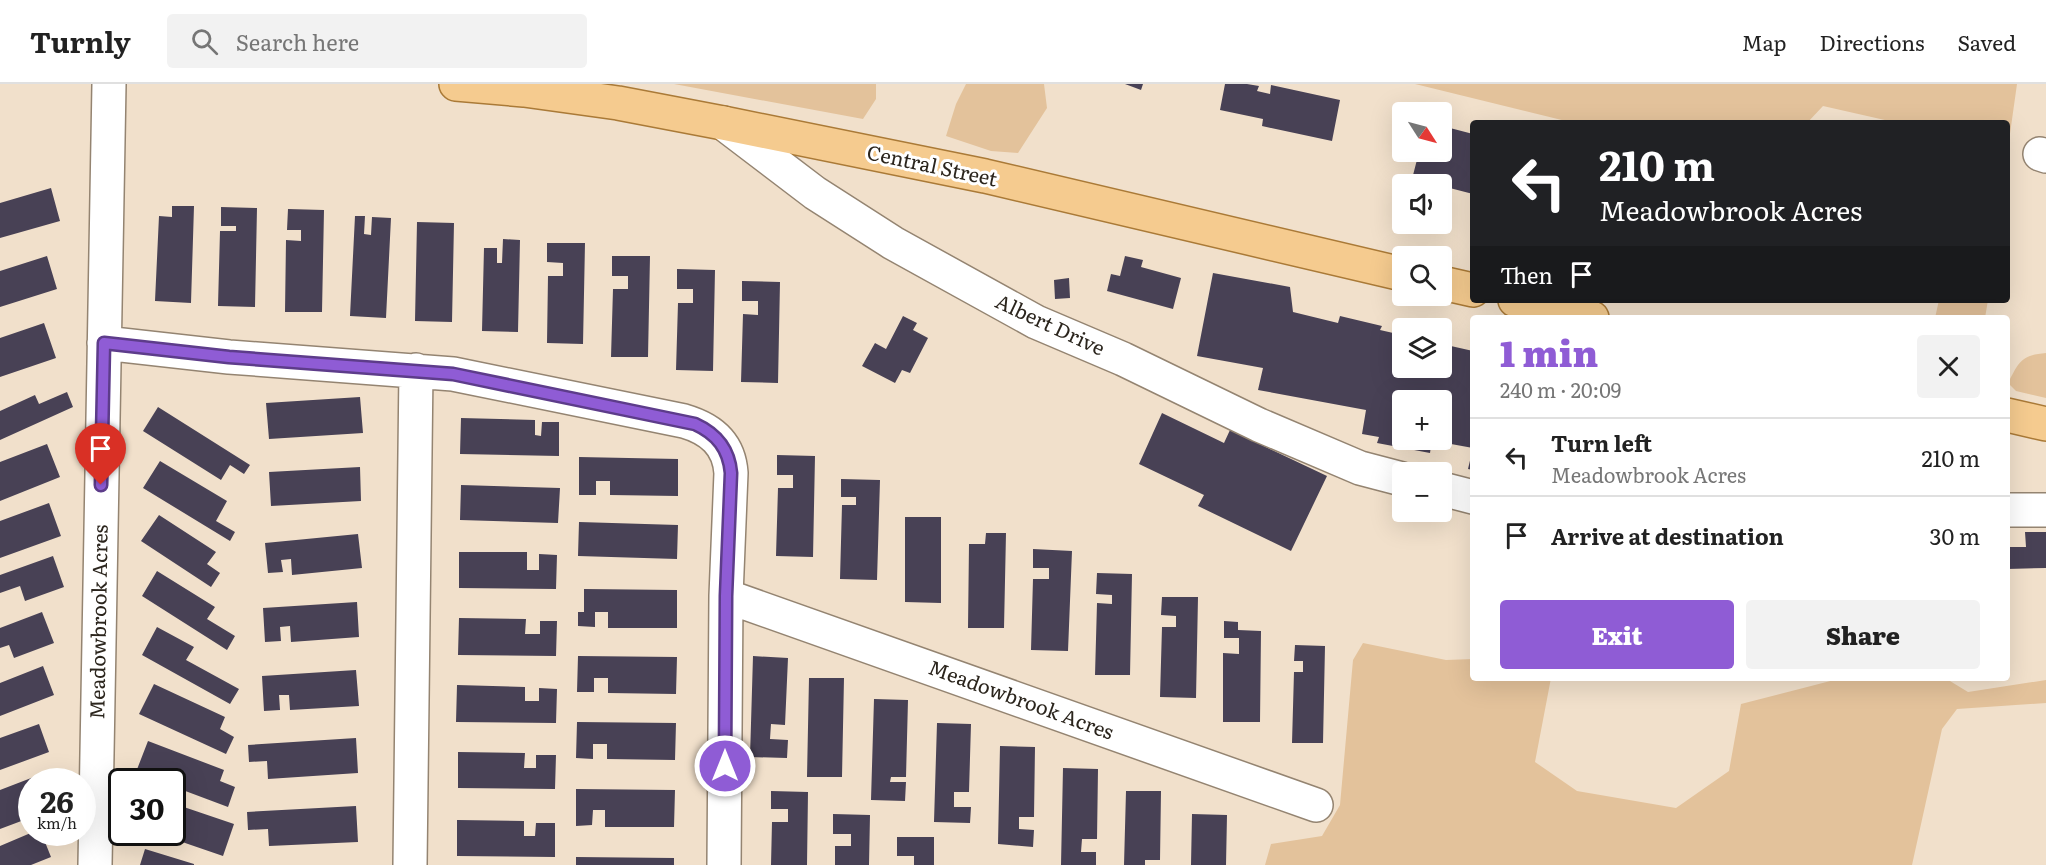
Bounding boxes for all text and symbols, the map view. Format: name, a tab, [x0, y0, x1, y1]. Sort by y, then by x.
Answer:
search box	[167, 14, 587, 68]
text: Turnly	[30, 20, 131, 62]
icon: search	[188, 25, 221, 58]
text: Search here	[236, 25, 359, 58]
text: Map	[1742, 26, 1787, 57]
text: Directions	[1820, 26, 1925, 57]
text: Saved	[1958, 26, 2016, 57]
north arrow	[1392, 102, 1452, 162]
map controls	[1392, 102, 1452, 522]
text: 210 m	[1599, 132, 1715, 194]
street label: Central Street	[864, 136, 1000, 193]
icon: left	[1500, 144, 1578, 222]
button: sound	[1392, 174, 1452, 234]
text: Meadowbrook Acres	[1599, 189, 1862, 229]
button: search	[1392, 246, 1452, 306]
text: Then	[1500, 258, 1553, 291]
icon: arrive	[1565, 258, 1598, 291]
street label: Albert Drive	[991, 285, 1111, 362]
button: layers	[1392, 318, 1452, 378]
text: 1 min	[1500, 325, 1598, 378]
button: close	[1917, 335, 1980, 398]
text: 240 m · 20:09	[1500, 374, 1621, 404]
button: +	[1392, 390, 1452, 450]
pin	[75, 423, 126, 485]
text: Turn left	[1551, 426, 1652, 459]
icon: arrive	[84, 432, 117, 465]
icon: left	[1500, 441, 1533, 474]
text: 210 m	[1921, 441, 1980, 474]
text: Meadowbrook Acres	[1551, 459, 1746, 489]
button: −	[1392, 462, 1452, 522]
icon: arrive	[1500, 519, 1533, 552]
text: Arrive at destination	[1551, 519, 1784, 552]
text: 30 m	[1930, 519, 1980, 552]
street label: Meadowbrook Acres	[80, 524, 114, 720]
button: Exit	[1500, 600, 1734, 669]
button: Share	[1746, 600, 1980, 669]
street label: Meadowbrook Acres	[925, 651, 1118, 746]
position arrow	[693, 734, 757, 798]
speed limit sign: 30	[108, 768, 186, 846]
text: 26	[40, 778, 74, 822]
text: km/h	[37, 811, 77, 834]

